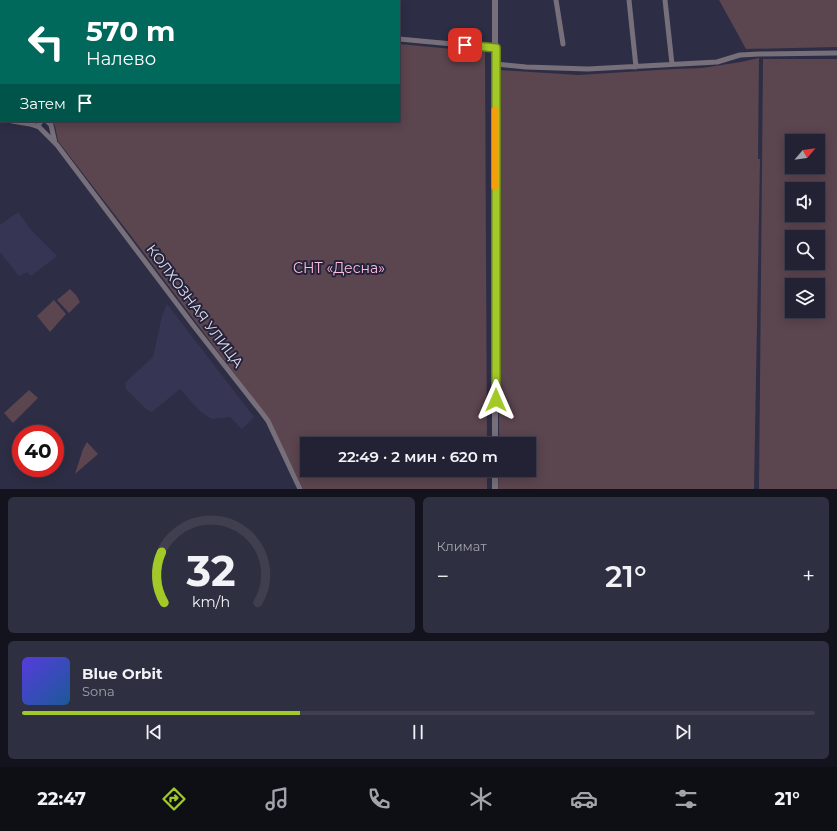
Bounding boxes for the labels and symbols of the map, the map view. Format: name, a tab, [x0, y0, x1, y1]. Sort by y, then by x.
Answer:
pin	[448, 28, 482, 62]
north arrow	[785, 134, 825, 174]
street label: КОЛХОЗНАЯ УЛИЦА	[143, 241, 248, 372]
park label: СНТ «Десна»	[293, 259, 385, 277]
position arrow	[475, 379, 517, 421]
speed limit sign: 40	[12, 425, 64, 477]

